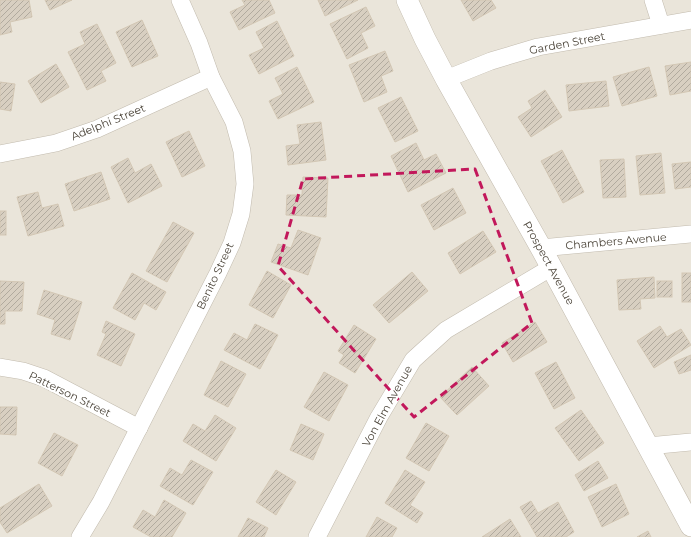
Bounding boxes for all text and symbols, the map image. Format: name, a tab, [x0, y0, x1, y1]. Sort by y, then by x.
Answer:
street label: Garden Street	[528, 29, 607, 57]
street label: Adelphi Street	[69, 101, 148, 143]
street label: Prospect Avenue	[520, 219, 578, 308]
street label: Chambers Avenue	[565, 230, 668, 252]
street label: Benito Street	[193, 240, 237, 312]
street label: Von Elm Avenue	[359, 363, 415, 449]
street label: Patterson Street	[27, 368, 114, 420]

